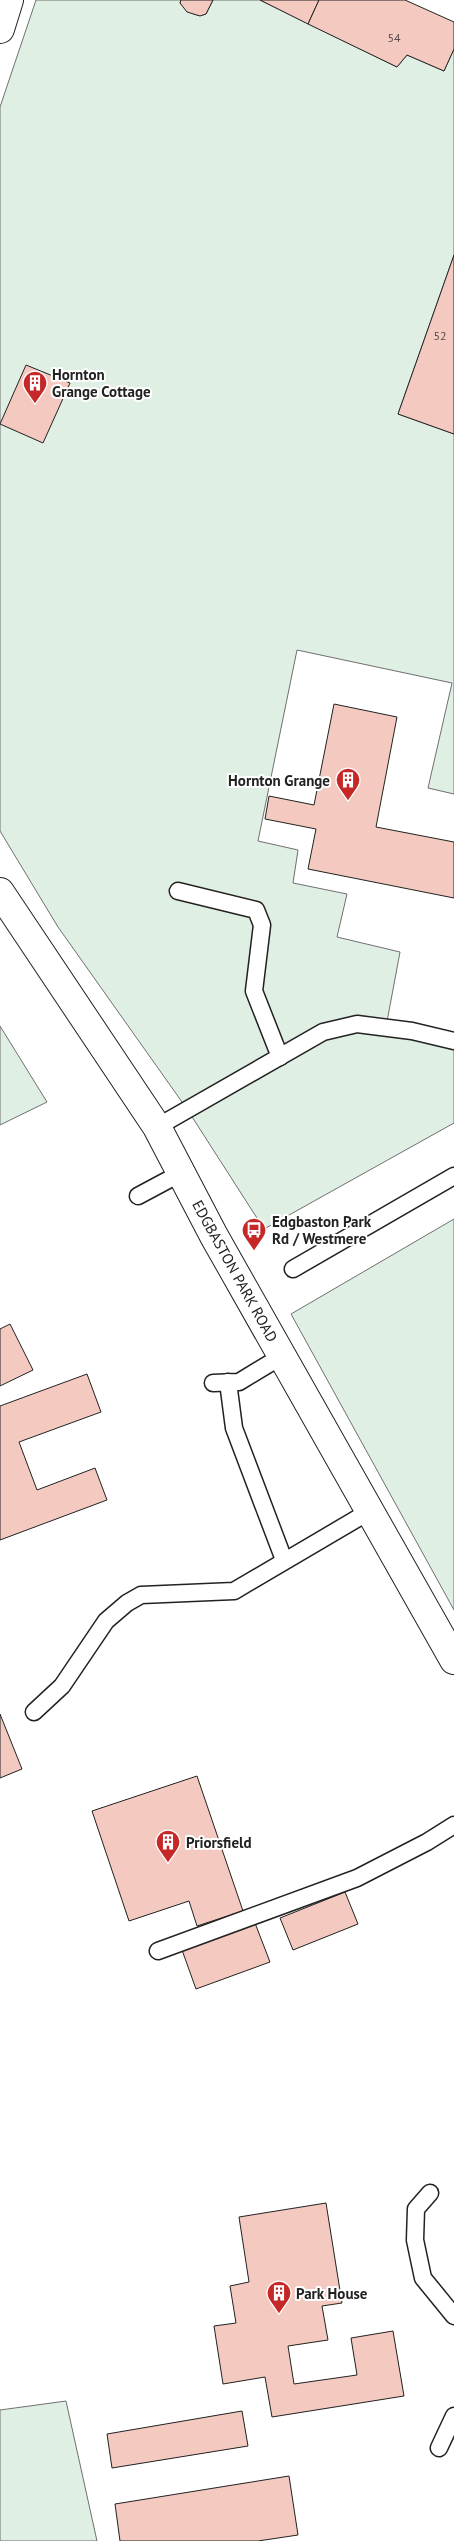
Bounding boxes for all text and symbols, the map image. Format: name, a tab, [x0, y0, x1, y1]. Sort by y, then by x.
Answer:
house number: 54	[387, 30, 401, 45]
house number: 52	[433, 328, 447, 343]
place label: Hornton Grange Cottage	[52, 365, 151, 401]
building icon: Hornton Grange Cottage	[22, 370, 48, 404]
building icon: Hornton Grange	[335, 767, 361, 801]
place label: Hornton Grange	[228, 771, 330, 790]
street label: EDGBASTON PARK ROAD	[188, 1197, 282, 1345]
place label: Edgbaston Park Rd / Westmere	[272, 1212, 372, 1248]
bus stop icon: Edgbaston Park Rd / Westmere	[241, 1217, 267, 1251]
building icon: Priorsfield	[155, 1829, 181, 1863]
place label: Priorsfield	[186, 1833, 252, 1852]
building icon: Park House	[266, 2280, 292, 2314]
place label: Park House	[296, 2284, 368, 2303]

